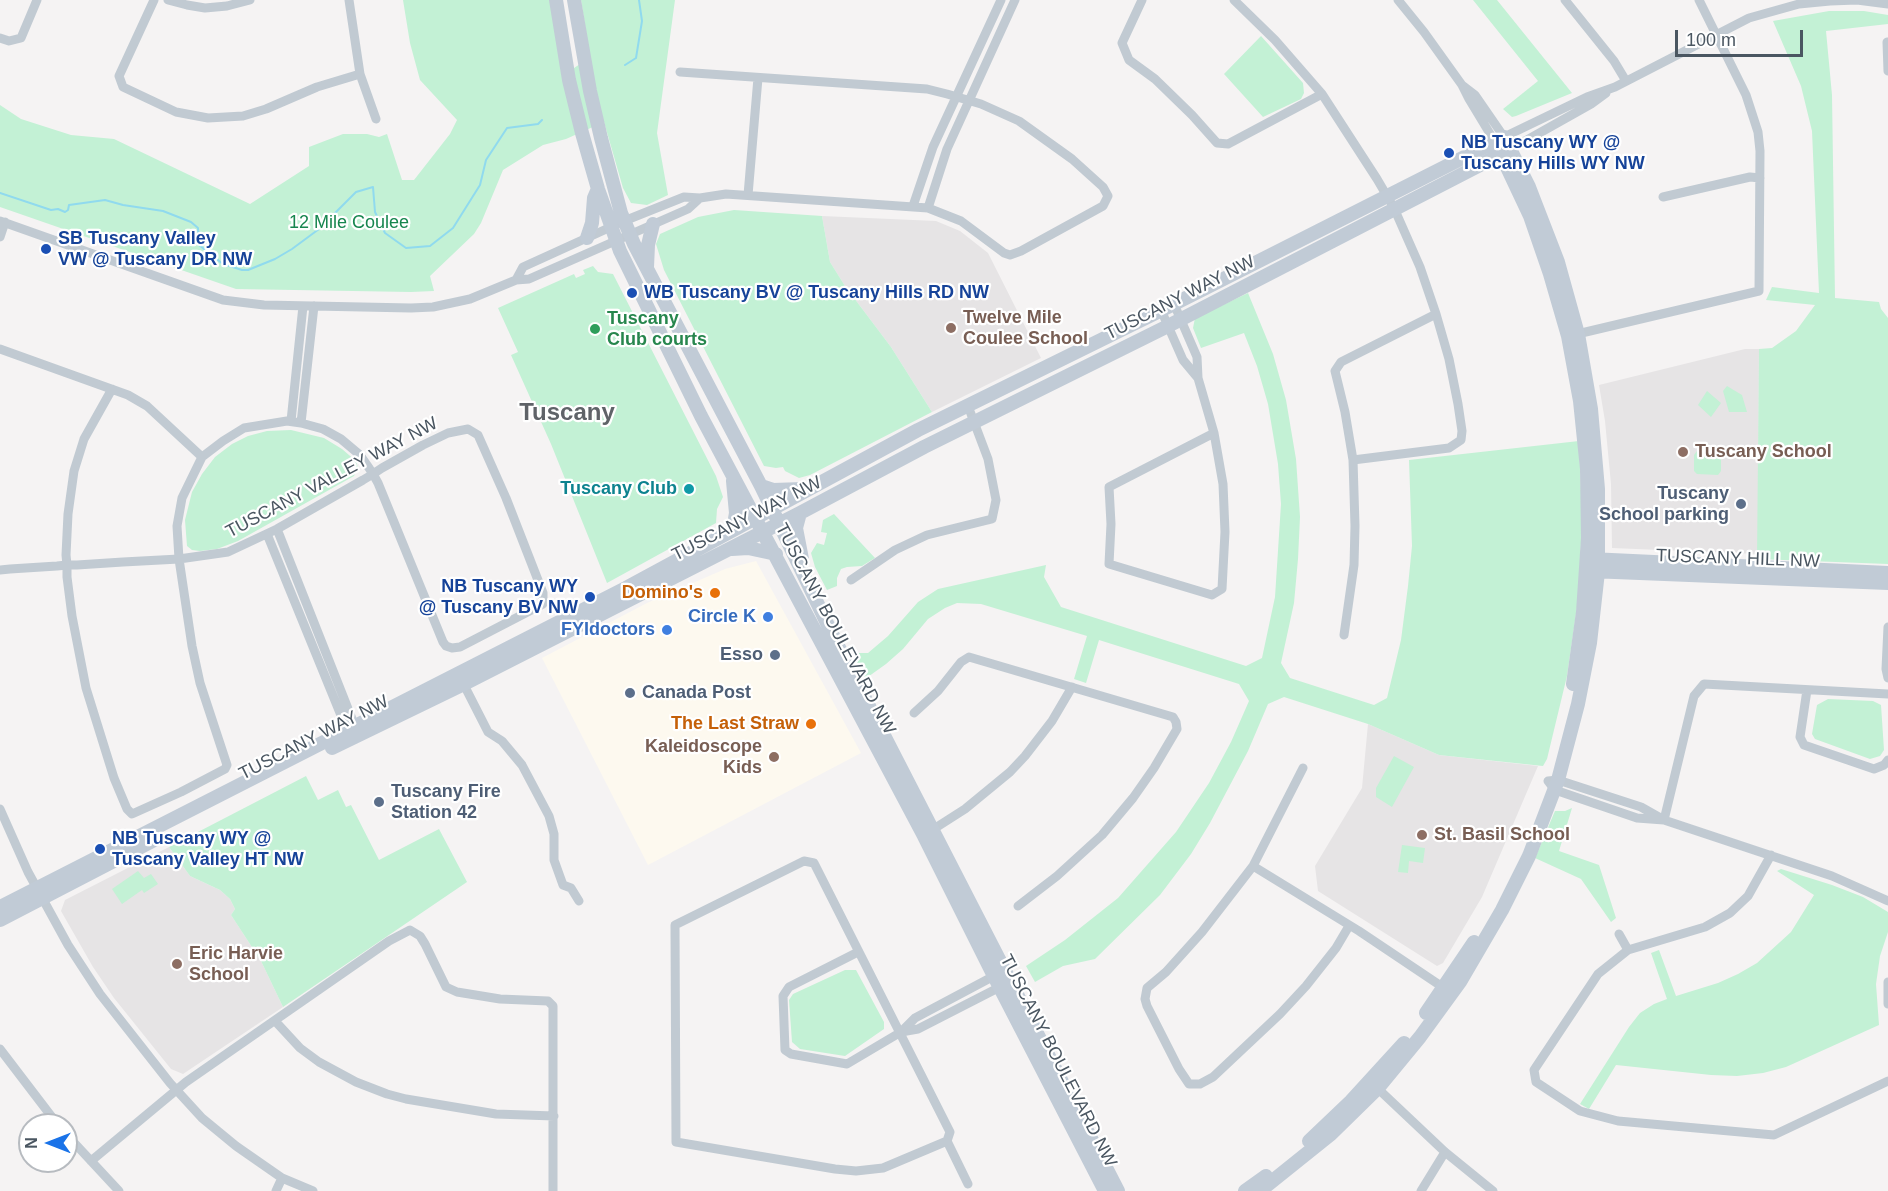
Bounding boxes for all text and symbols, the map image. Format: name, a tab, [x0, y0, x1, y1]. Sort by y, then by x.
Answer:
scale bar	[1678, 18, 1806, 56]
text: 100 m	[1686, 30, 1736, 50]
place label: NB Tuscany WY @ Tuscany Hills WY NW	[1461, 132, 1645, 174]
marker: NB Tuscany WY @ Tuscany Hills WY NW	[1442, 146, 1456, 160]
park label: 12 Mile Coulee	[289, 212, 409, 234]
place label: SB Tuscany Valley VW @ Tuscany DR NW	[58, 228, 252, 270]
marker: SB Tuscany Valley VW @ Tuscany DR NW	[39, 242, 53, 256]
street label: TUSCANY WAY NW	[1102, 251, 1258, 345]
place label: WB Tuscany BV @ Tuscany Hills RD NW	[644, 282, 989, 304]
marker: WB Tuscany BV @ Tuscany Hills RD NW	[625, 286, 639, 300]
place label: Twelve Mile Coulee School	[963, 307, 1088, 350]
place label: Tuscany Club courts	[607, 308, 707, 350]
marker: Twelve Mile Coulee School	[944, 321, 958, 335]
marker: Tuscany Club courts	[588, 322, 602, 336]
district label: Tuscany	[519, 399, 615, 427]
street label: TUSCANY VALLEY WAY NW	[222, 413, 442, 543]
place label: Tuscany School	[1695, 441, 1832, 463]
marker: Tuscany School	[1676, 445, 1690, 459]
street label: TUSCANY WAY NW	[669, 472, 825, 566]
place label: Tuscany Club	[560, 478, 677, 500]
marker: Tuscany Club	[682, 482, 696, 496]
place label: Tuscany School parking	[1599, 483, 1729, 526]
marker: Tuscany School parking	[1734, 497, 1748, 511]
street label: TUSCANY BOULEVARD NW	[770, 520, 900, 738]
street label: TUSCANY HILL NW	[1656, 545, 1820, 573]
place label: NB Tuscany WY @ Tuscany BV NW	[419, 576, 578, 618]
place label: Domino's	[622, 582, 703, 604]
marker: Domino's	[708, 586, 722, 600]
marker: NB Tuscany WY @ Tuscany BV NW	[583, 590, 597, 604]
place label: Circle K	[688, 606, 756, 628]
marker: Circle K	[761, 610, 775, 624]
place label: FYIdoctors	[561, 619, 655, 641]
marker: FYIdoctors	[660, 623, 674, 637]
place label: Esso	[720, 644, 763, 666]
marker: Esso	[768, 648, 782, 662]
place label: Canada Post	[642, 682, 751, 704]
marker: Canada Post	[623, 686, 637, 700]
street label: TUSCANY WAY NW	[236, 691, 392, 785]
place label: The Last Straw	[671, 713, 799, 735]
marker: The Last Straw	[804, 717, 818, 731]
place label: Kaleidoscope Kids	[645, 736, 762, 778]
marker: Kaleidoscope Kids	[767, 750, 781, 764]
place label: Tuscany Fire Station 42	[391, 781, 501, 824]
marker: Tuscany Fire Station 42	[372, 795, 386, 809]
place label: St. Basil School	[1434, 824, 1570, 846]
place label: NB Tuscany WY @ Tuscany Valley HT NW	[112, 828, 304, 870]
marker: St. Basil School	[1415, 828, 1429, 842]
marker: NB Tuscany WY @ Tuscany Valley HT NW	[93, 842, 107, 856]
place label: Eric Harvie School	[189, 943, 283, 986]
street label: TUSCANY BOULEVARD NW	[995, 951, 1121, 1171]
marker: Eric Harvie School	[170, 957, 184, 971]
north arrow	[18, 1113, 78, 1173]
text: N	[23, 1137, 40, 1149]

